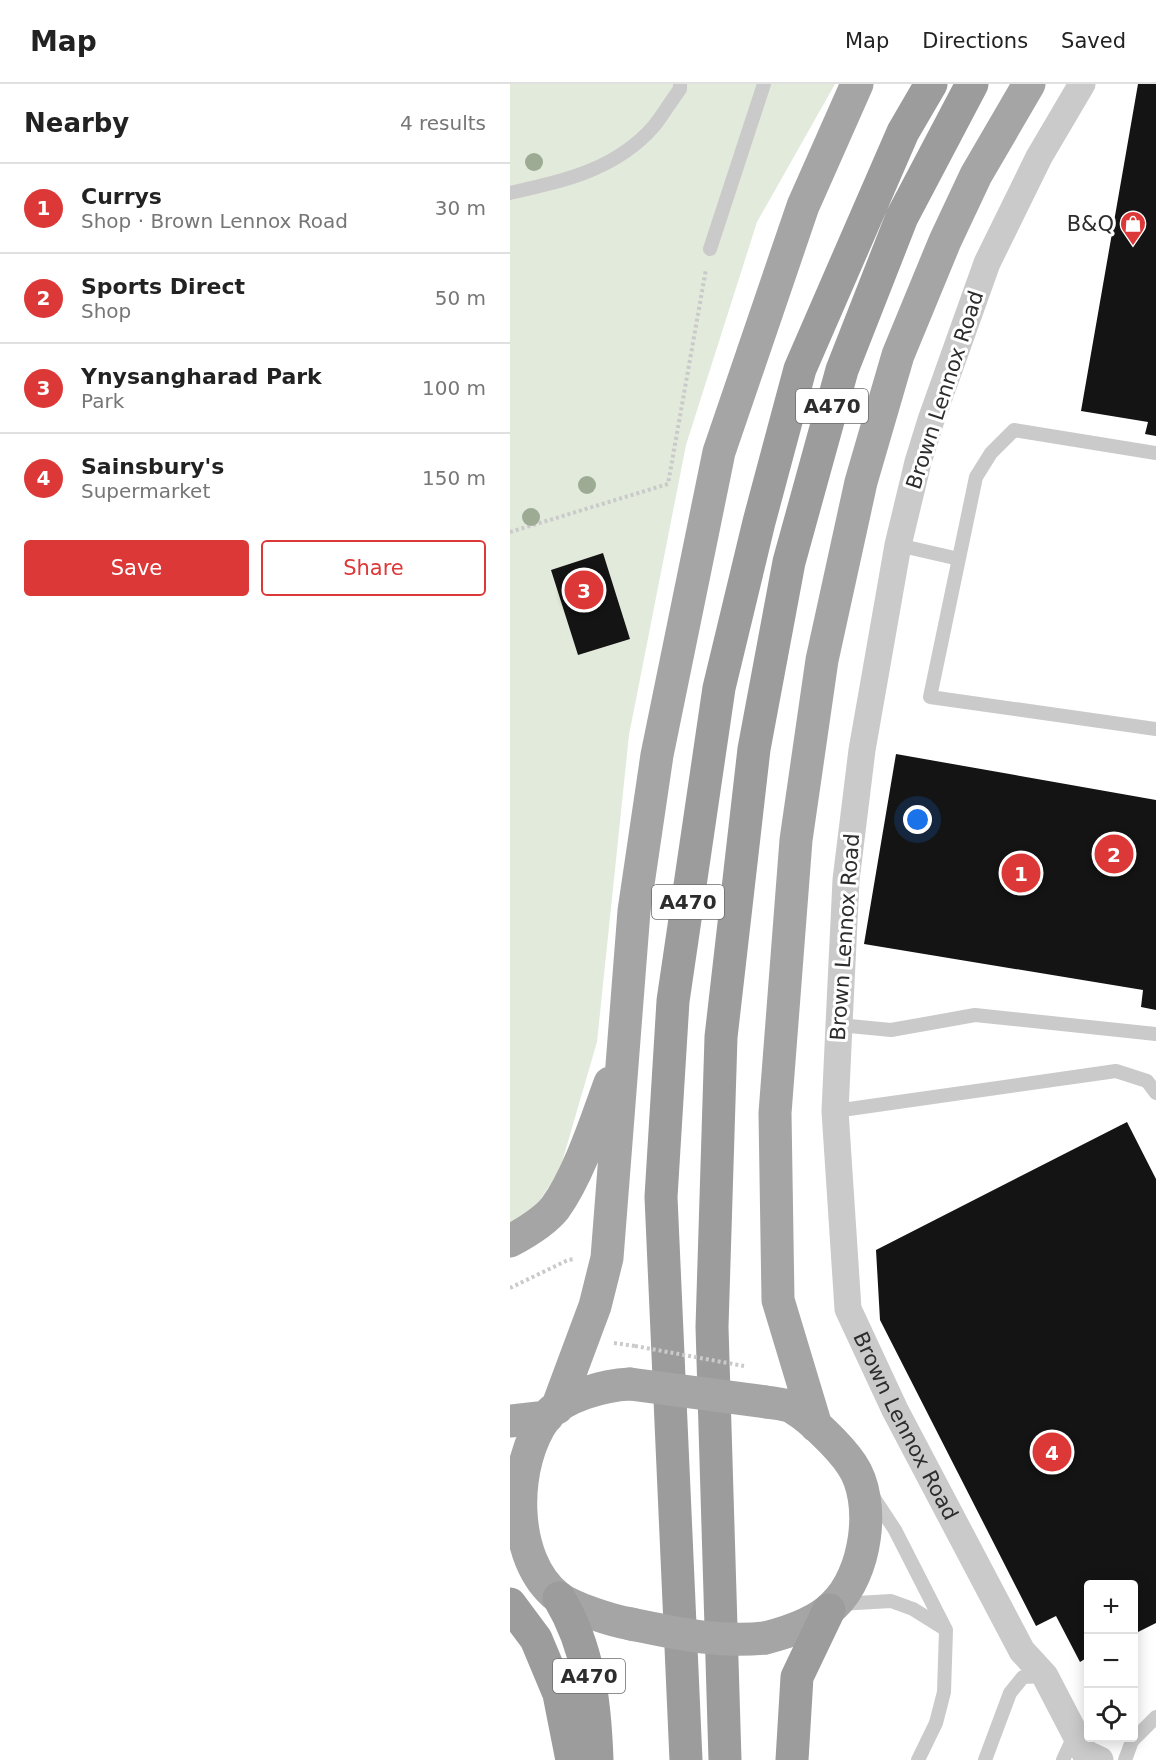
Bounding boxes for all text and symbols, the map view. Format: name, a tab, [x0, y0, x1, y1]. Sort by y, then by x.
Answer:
text: Map	[30, 25, 97, 58]
text: Map	[845, 29, 889, 53]
text: Directions	[922, 29, 1028, 53]
text: Saved	[1061, 29, 1126, 53]
text: Nearby	[24, 108, 129, 138]
text: 4 results	[400, 111, 486, 135]
text: Currys	[81, 184, 162, 209]
text: 1	[37, 196, 50, 220]
text: 30 m	[435, 196, 486, 220]
text: Shop · Brown Lennox Road	[81, 209, 348, 233]
shop icon: B&Q	[1118, 209, 1148, 247]
place label: B&Q	[1067, 212, 1114, 236]
text: Sports Direct	[81, 274, 245, 299]
text: 2	[37, 286, 50, 310]
text: 50 m	[435, 286, 486, 310]
street label: Brown Lennox Road	[902, 288, 988, 492]
text: Shop	[81, 299, 131, 323]
text: Ynysangharad Park	[81, 364, 322, 389]
text: 3	[37, 376, 50, 400]
text: 100 m	[422, 376, 486, 400]
text: Park	[81, 389, 124, 413]
road number: A470	[796, 389, 868, 423]
text: Sainsbury's	[81, 454, 224, 479]
text: 4	[37, 466, 50, 490]
text: 150 m	[422, 466, 486, 490]
text: Supermarket	[81, 479, 210, 503]
button: Save	[24, 540, 249, 596]
button: Share	[261, 540, 486, 596]
pin: 3	[564, 568, 604, 612]
your location	[903, 805, 932, 834]
pin: 2	[1094, 832, 1134, 876]
street label: Brown Lennox Road	[826, 833, 864, 1041]
pin: 1	[1002, 850, 1040, 896]
road number: A470	[652, 885, 724, 919]
street label: Brown Lennox Road	[848, 1328, 963, 1524]
pin: 4	[1032, 1430, 1072, 1474]
map controls	[1084, 1580, 1138, 1742]
button: +	[1084, 1580, 1138, 1634]
button: −	[1084, 1634, 1138, 1688]
road number: A470	[553, 1659, 625, 1693]
button: locate	[1084, 1688, 1138, 1742]

